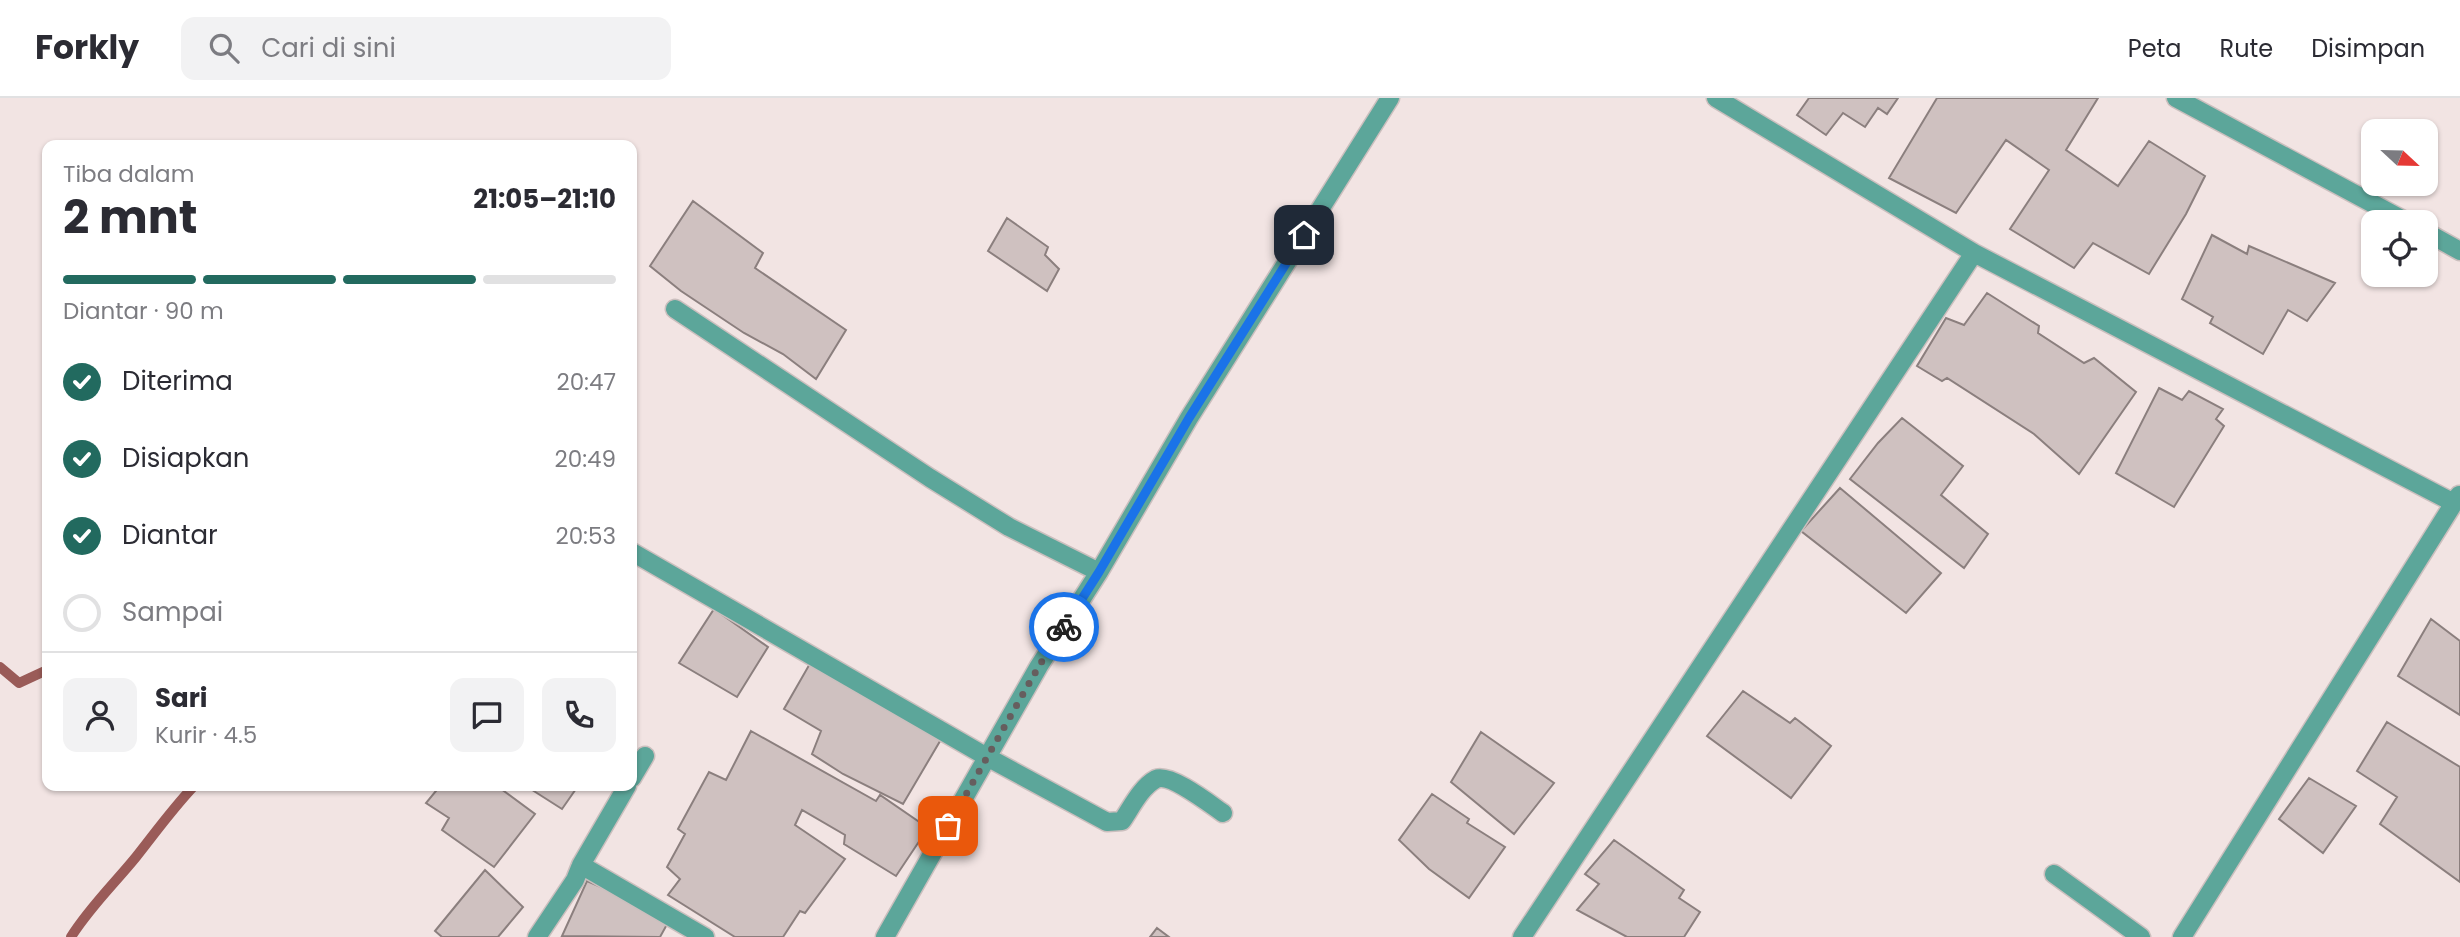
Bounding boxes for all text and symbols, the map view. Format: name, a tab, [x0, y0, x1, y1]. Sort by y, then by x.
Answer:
search box	[181, 17, 671, 80]
text: Forkly	[35, 24, 139, 71]
icon: search	[205, 29, 243, 67]
text: Cari di sini	[261, 30, 396, 66]
text: Peta	[2128, 32, 2182, 65]
text: Rute	[2220, 32, 2273, 65]
text: Disimpan	[2311, 32, 2425, 65]
north arrow	[2361, 119, 2438, 196]
map controls	[2361, 119, 2438, 287]
text: Tiba dalam	[63, 158, 194, 190]
text: 21:05–21:10	[473, 181, 616, 217]
text: 2 mnt	[63, 185, 197, 249]
pin	[1274, 205, 1334, 265]
button: locate	[2361, 210, 2438, 287]
icon: home	[1285, 216, 1323, 254]
text: Diantar · 90 m	[63, 295, 224, 327]
icon: check	[63, 363, 101, 401]
text: Diterima	[122, 363, 233, 399]
text: 20:47	[556, 366, 616, 398]
icon: check	[63, 440, 101, 478]
text: Disiapkan	[122, 440, 250, 476]
text: 20:49	[554, 443, 616, 475]
icon: check	[63, 517, 101, 555]
text: Diantar	[122, 517, 218, 553]
text: 20:53	[555, 520, 616, 552]
courier	[1029, 592, 1099, 662]
text: Sampai	[122, 594, 223, 630]
icon: bike	[1045, 608, 1083, 646]
button: person	[63, 678, 137, 752]
button: chat	[450, 678, 524, 752]
button: phone	[542, 678, 616, 752]
text: Sari	[155, 680, 207, 716]
text: Kurir · 4.5	[155, 719, 257, 751]
pin	[918, 796, 978, 856]
icon: bag	[929, 807, 967, 845]

